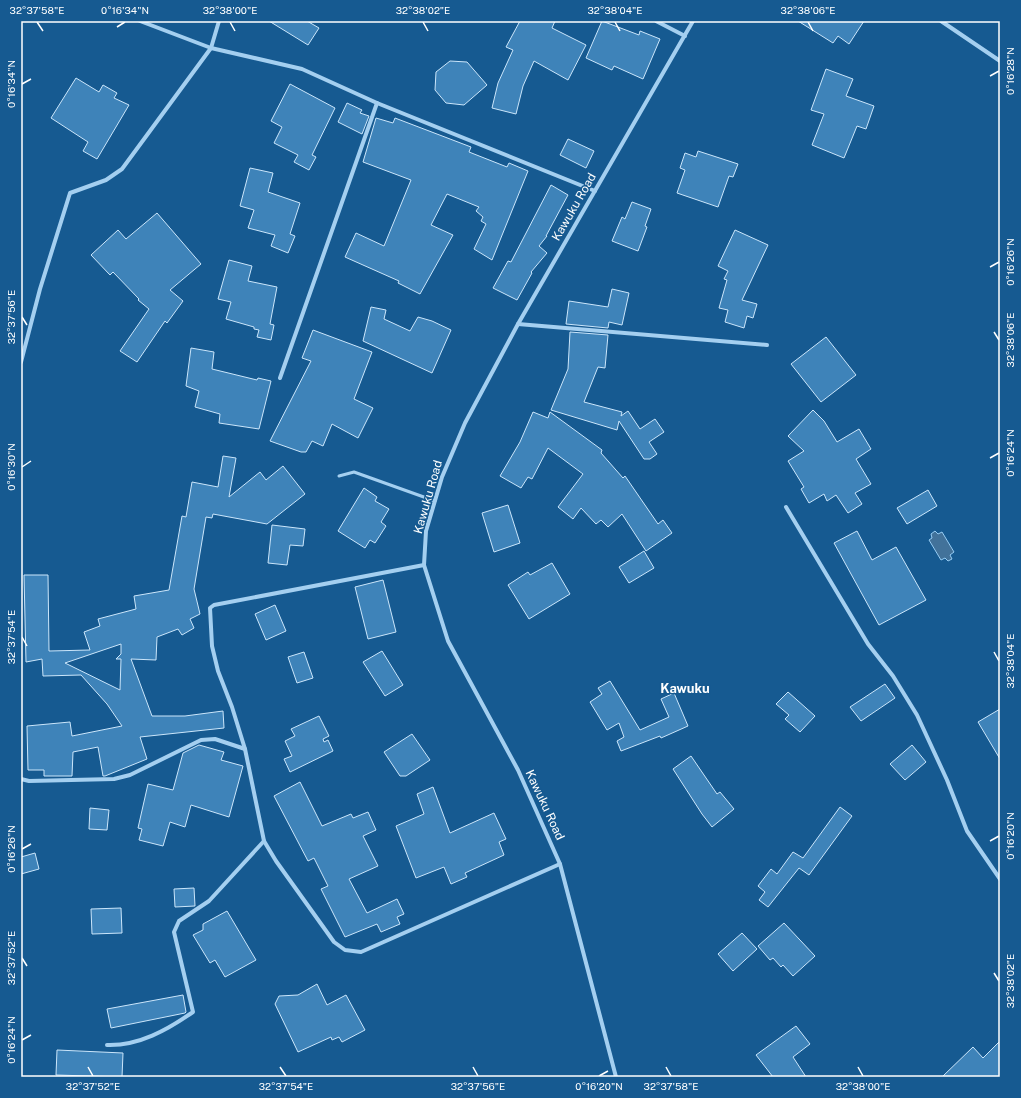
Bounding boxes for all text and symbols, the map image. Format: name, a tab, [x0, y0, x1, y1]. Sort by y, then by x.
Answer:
text: 32°37'58"E	[10, 4, 64, 16]
text: 0°16'34"N	[101, 4, 149, 16]
text: 32°38'00"E	[203, 4, 257, 16]
text: 32°38'02"E	[396, 4, 450, 16]
text: 32°38'04"E	[588, 4, 642, 16]
text: 32°38'06"E	[781, 4, 835, 16]
text: 0°16'28"N	[1004, 47, 1016, 95]
text: 0°16'34"N	[5, 60, 17, 108]
street label: Kawuku Road	[549, 171, 599, 243]
text: 0°16'26"N	[1004, 238, 1016, 286]
text: 32°37'56"E	[5, 290, 17, 344]
text: 32°38'06"E	[1004, 313, 1016, 367]
text: 0°16'24"N	[1004, 429, 1016, 477]
text: 0°16'30"N	[5, 443, 17, 491]
street label: Kawuku Road	[411, 459, 445, 535]
text: 32°37'54"E	[5, 610, 17, 664]
text: 32°38'04"E	[1004, 634, 1016, 688]
district label: Kawuku	[660, 681, 710, 696]
street label: Kawuku Road	[523, 768, 567, 842]
text: 0°16'20"N	[1004, 812, 1016, 860]
text: 0°16'26"N	[5, 825, 17, 873]
text: 32°37'52"E	[5, 931, 17, 985]
text: 32°38'02"E	[1004, 954, 1016, 1008]
text: 0°16'24"N	[5, 1016, 17, 1064]
text: 32°37'52"E	[66, 1080, 120, 1092]
text: 32°37'54"E	[259, 1080, 313, 1092]
text: 32°37'56"E	[451, 1080, 505, 1092]
text: 0°16'20"N	[575, 1080, 623, 1092]
text: 32°37'58"E	[644, 1080, 698, 1092]
text: 32°38'00"E	[836, 1080, 890, 1092]

